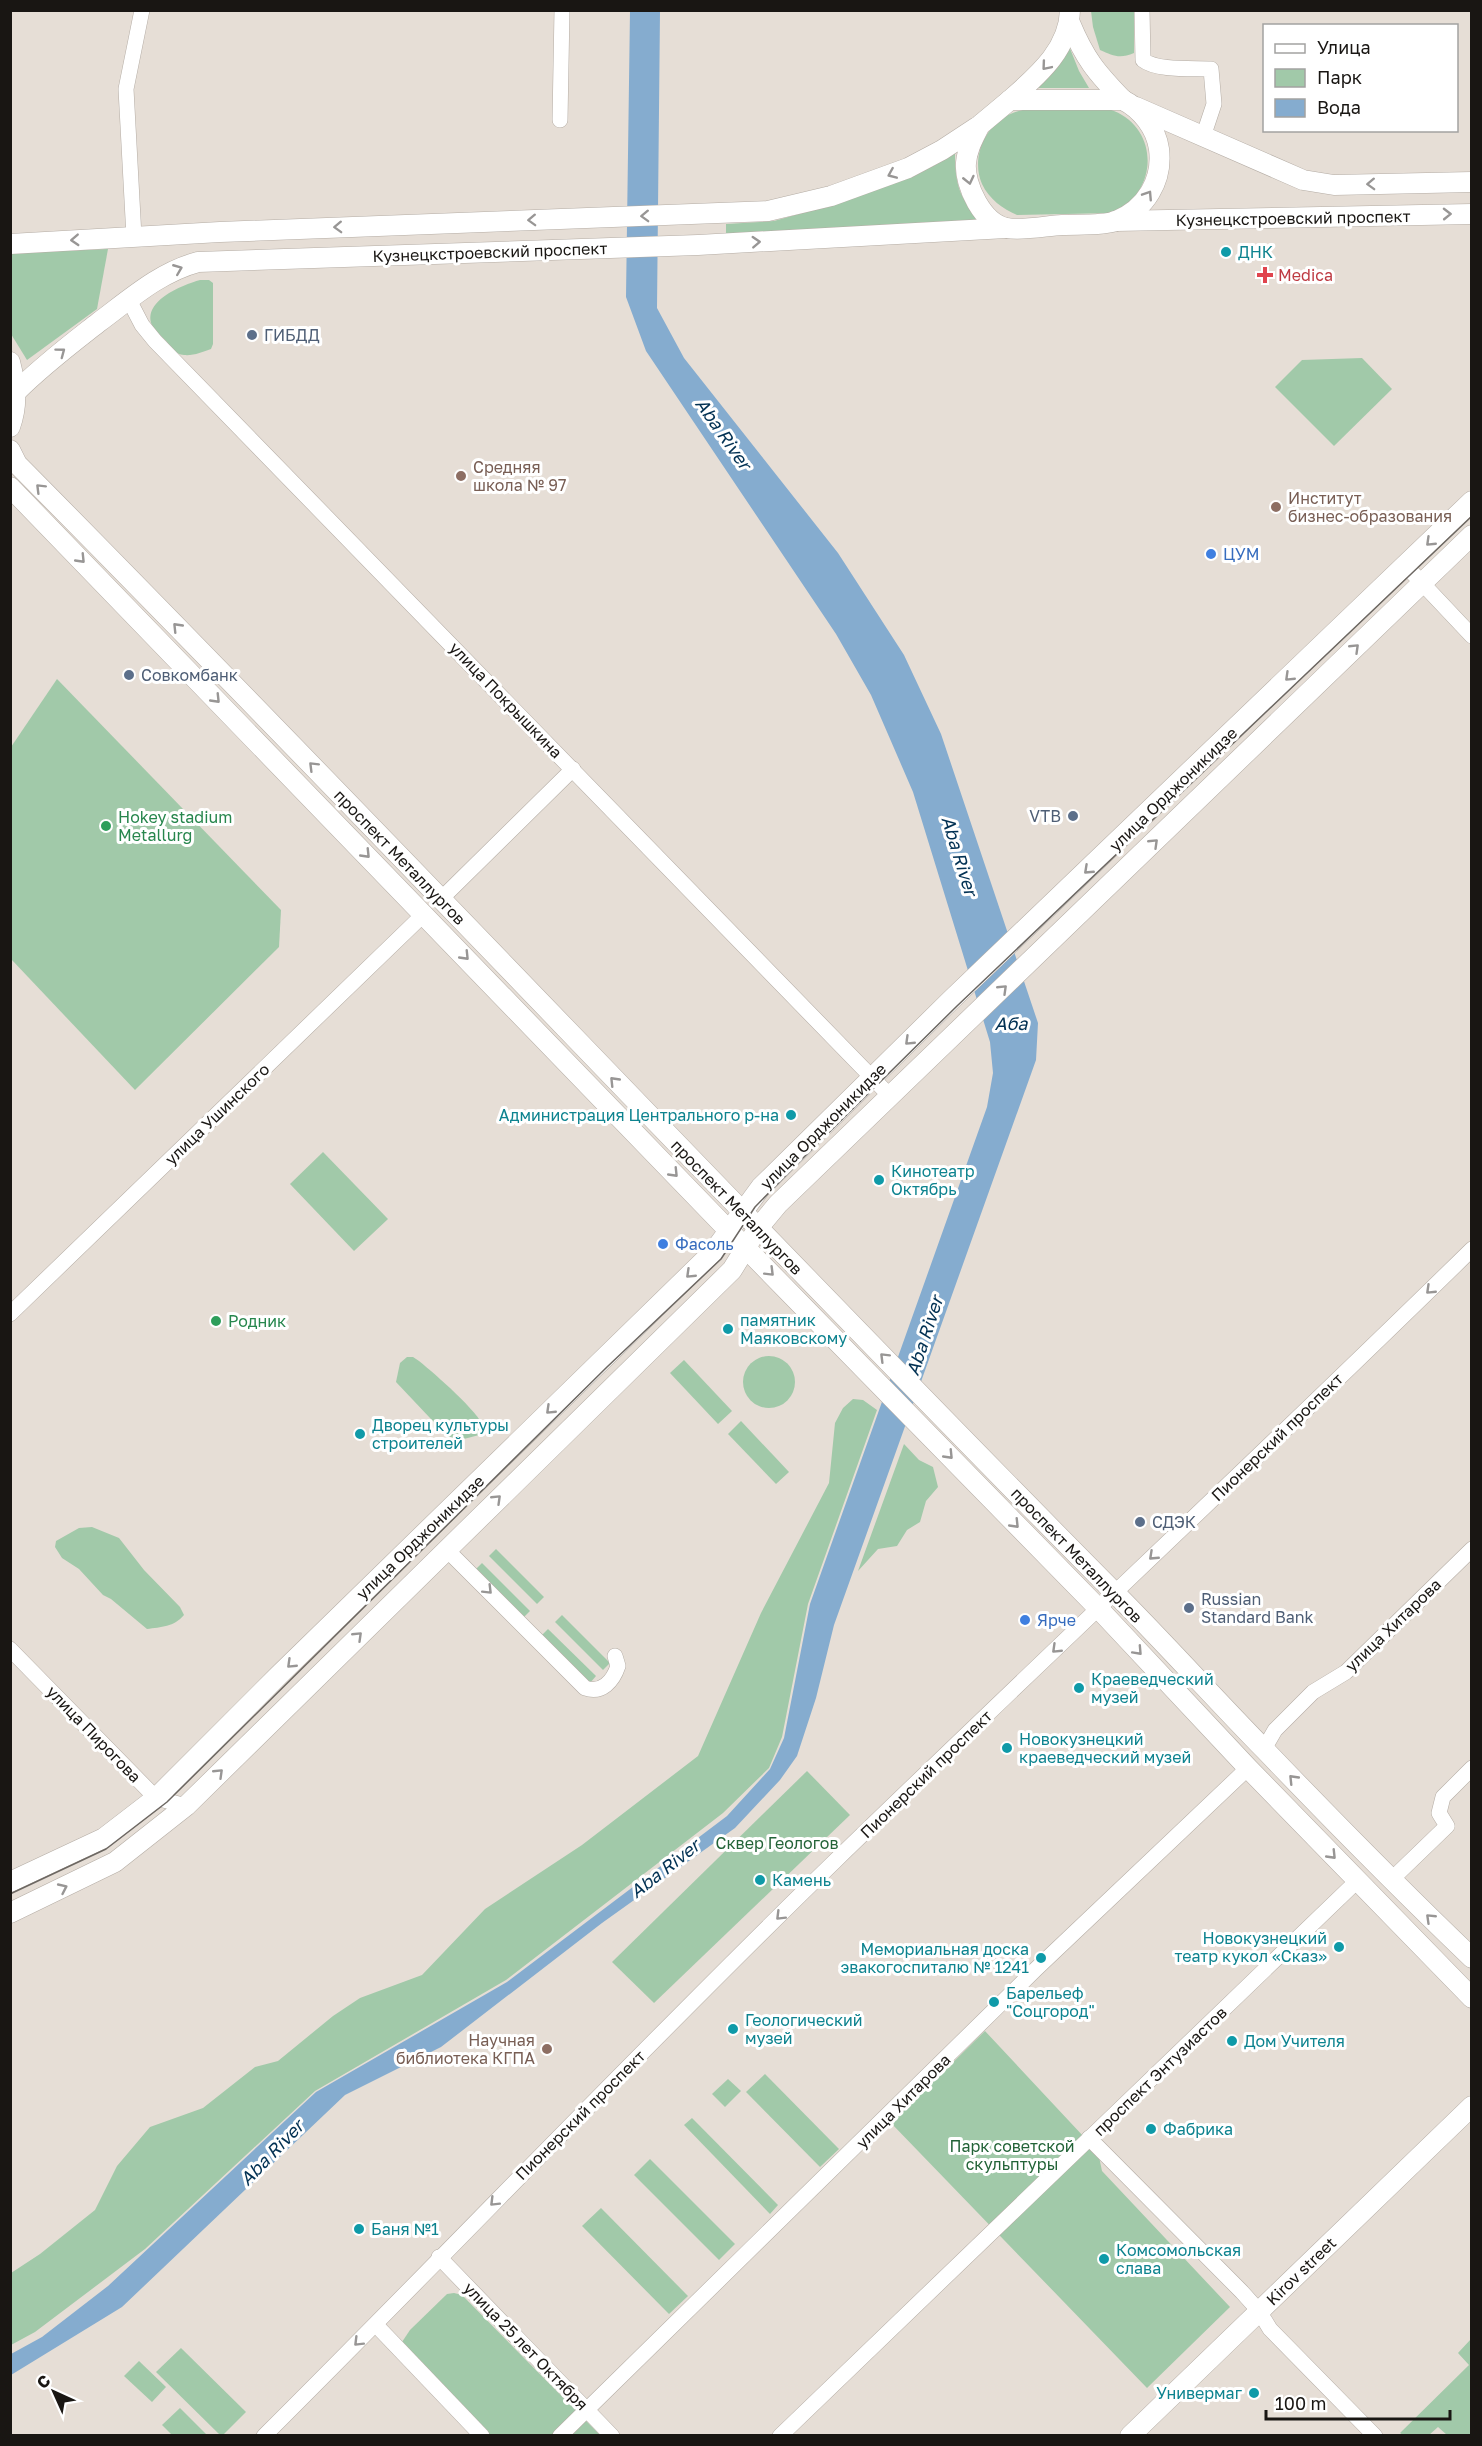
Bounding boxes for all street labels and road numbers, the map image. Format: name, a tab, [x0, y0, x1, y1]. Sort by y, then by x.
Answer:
street label: Кузнецкстроевский проспект	[1175, 206, 1411, 230]
street label: Кузнецкстроевский проспект	[372, 238, 608, 266]
street label: улица Покрышкина	[445, 638, 567, 762]
street label: улица Орджоникидзе	[1105, 723, 1241, 855]
street label: проспект Металлургов	[330, 785, 470, 929]
street label: улица Ушинского	[161, 1059, 273, 1169]
street label: улица Орджоникидзе	[756, 1059, 890, 1193]
street label: проспект Металлургов	[667, 1135, 807, 1279]
street label: Пионерский проспект	[1207, 1369, 1347, 1505]
street label: улица Орджоникидзе	[352, 1471, 488, 1603]
street label: проспект Металлургов	[1007, 1483, 1147, 1627]
street label: улица Хитарова	[1341, 1574, 1445, 1676]
street label: улица Пирогова	[43, 1681, 145, 1787]
street label: Пионерский проспект	[856, 1706, 996, 1842]
street label: проспект Энтузиастов	[1089, 2002, 1231, 2140]
street label: Пионерский проспект	[511, 2046, 649, 2184]
street label: улица Хитарова	[852, 2050, 954, 2152]
street label: Kirov street	[1262, 2233, 1340, 2309]
street label: улица 25 лет Октября	[460, 2278, 592, 2414]

